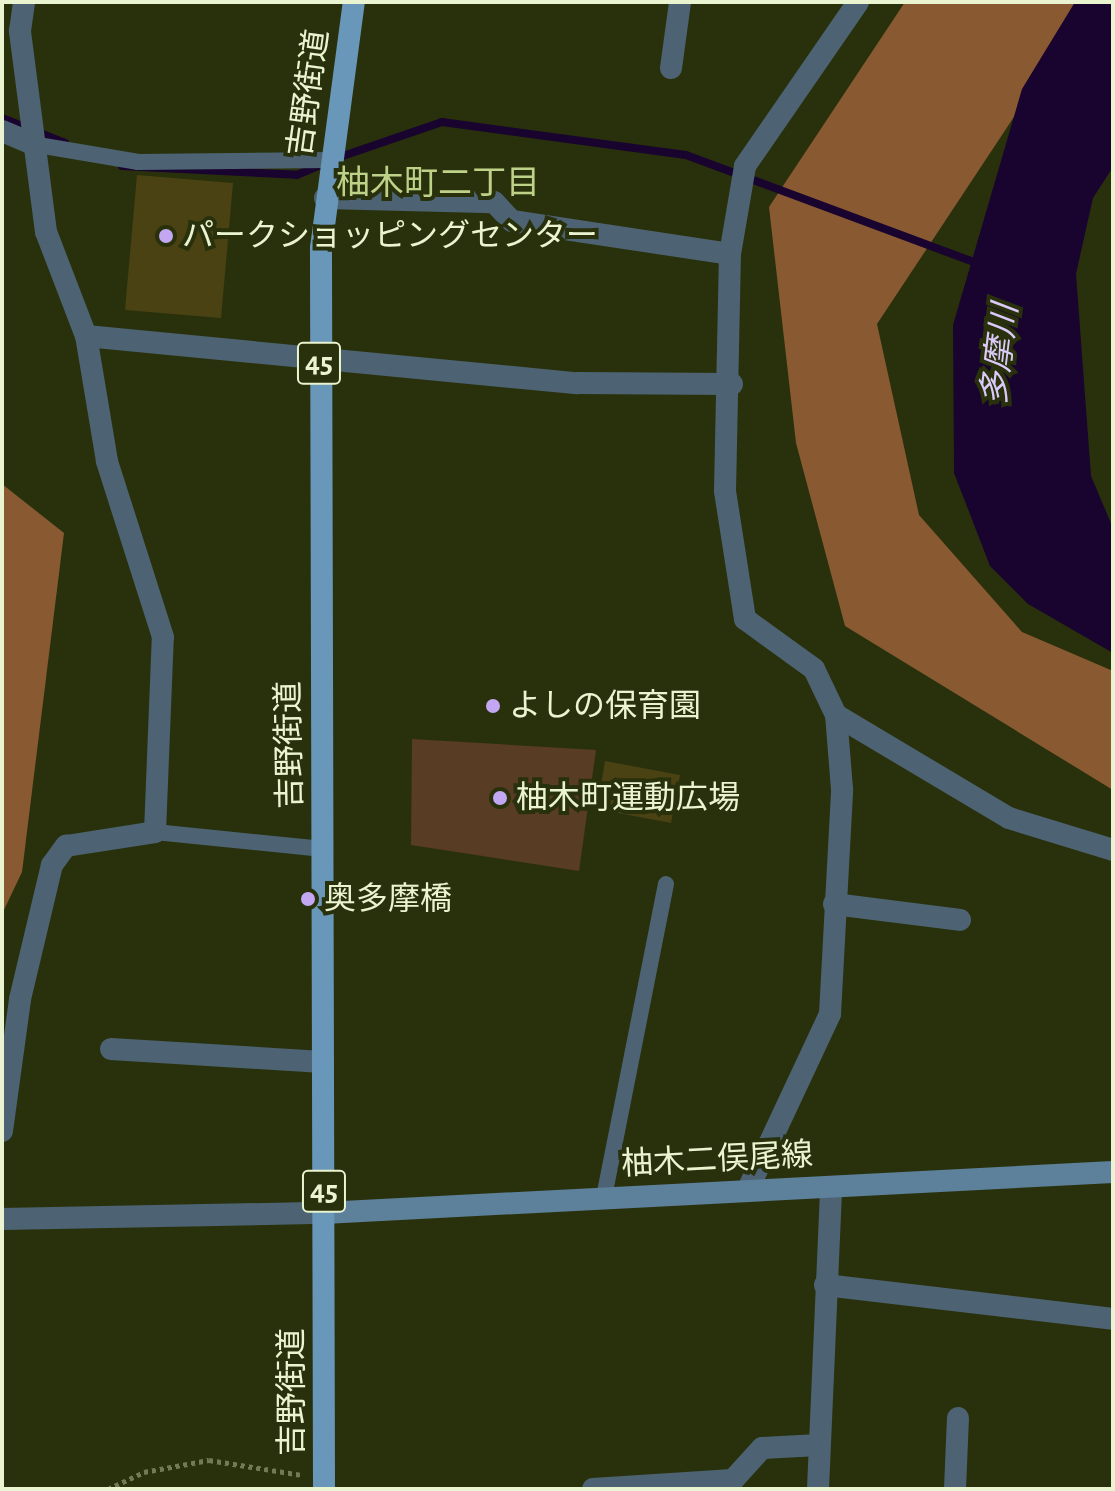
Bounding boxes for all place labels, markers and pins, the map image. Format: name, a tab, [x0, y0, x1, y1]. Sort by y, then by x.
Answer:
place label: パークショッピングセンター	[182, 217, 598, 255]
marker: パークショッピングセンター	[157, 227, 175, 245]
place label: よしの保育園	[509, 687, 701, 725]
marker: よしの保育園	[484, 697, 502, 715]
place label: 柚木町運動広場	[516, 779, 740, 817]
marker: 柚木町運動広場	[491, 789, 509, 807]
place label: 奥多摩橋	[324, 880, 452, 918]
marker: 奥多摩橋	[299, 890, 317, 908]

